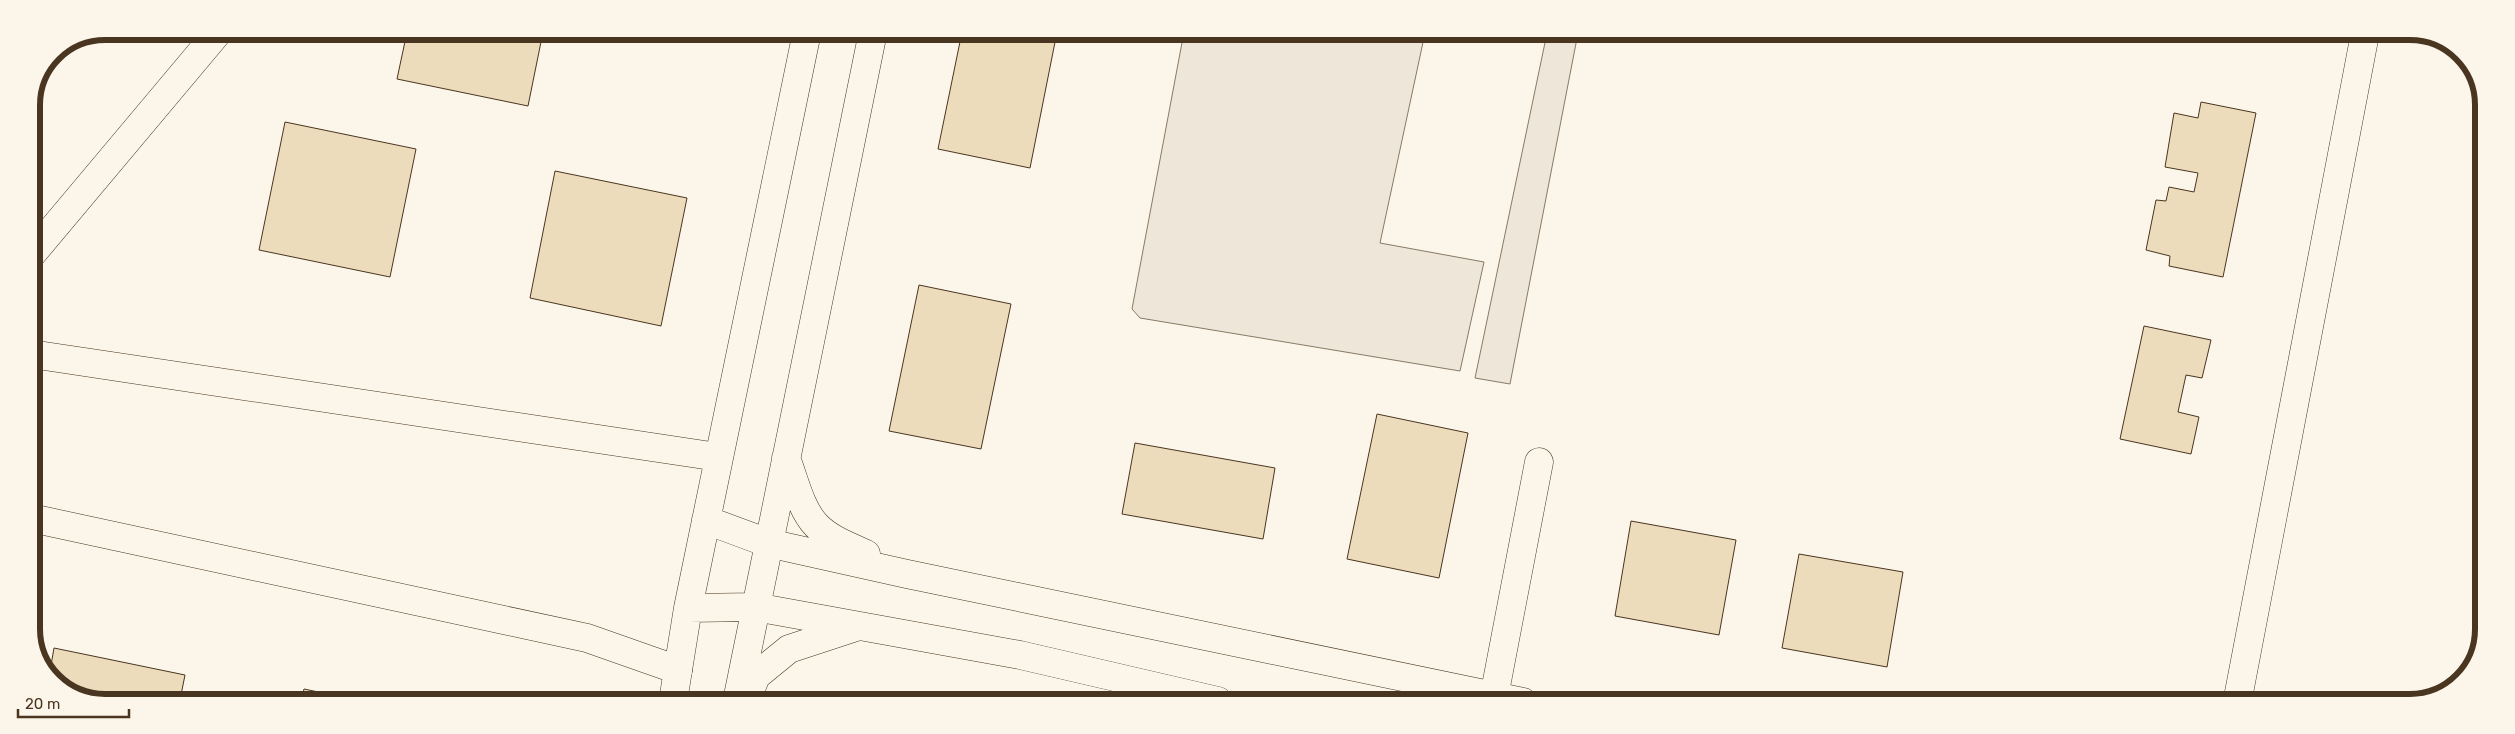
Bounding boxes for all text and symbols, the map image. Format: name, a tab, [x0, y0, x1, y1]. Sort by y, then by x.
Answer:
scale bar	[18, 686, 129, 718]
text: 20 m	[25, 695, 60, 713]

